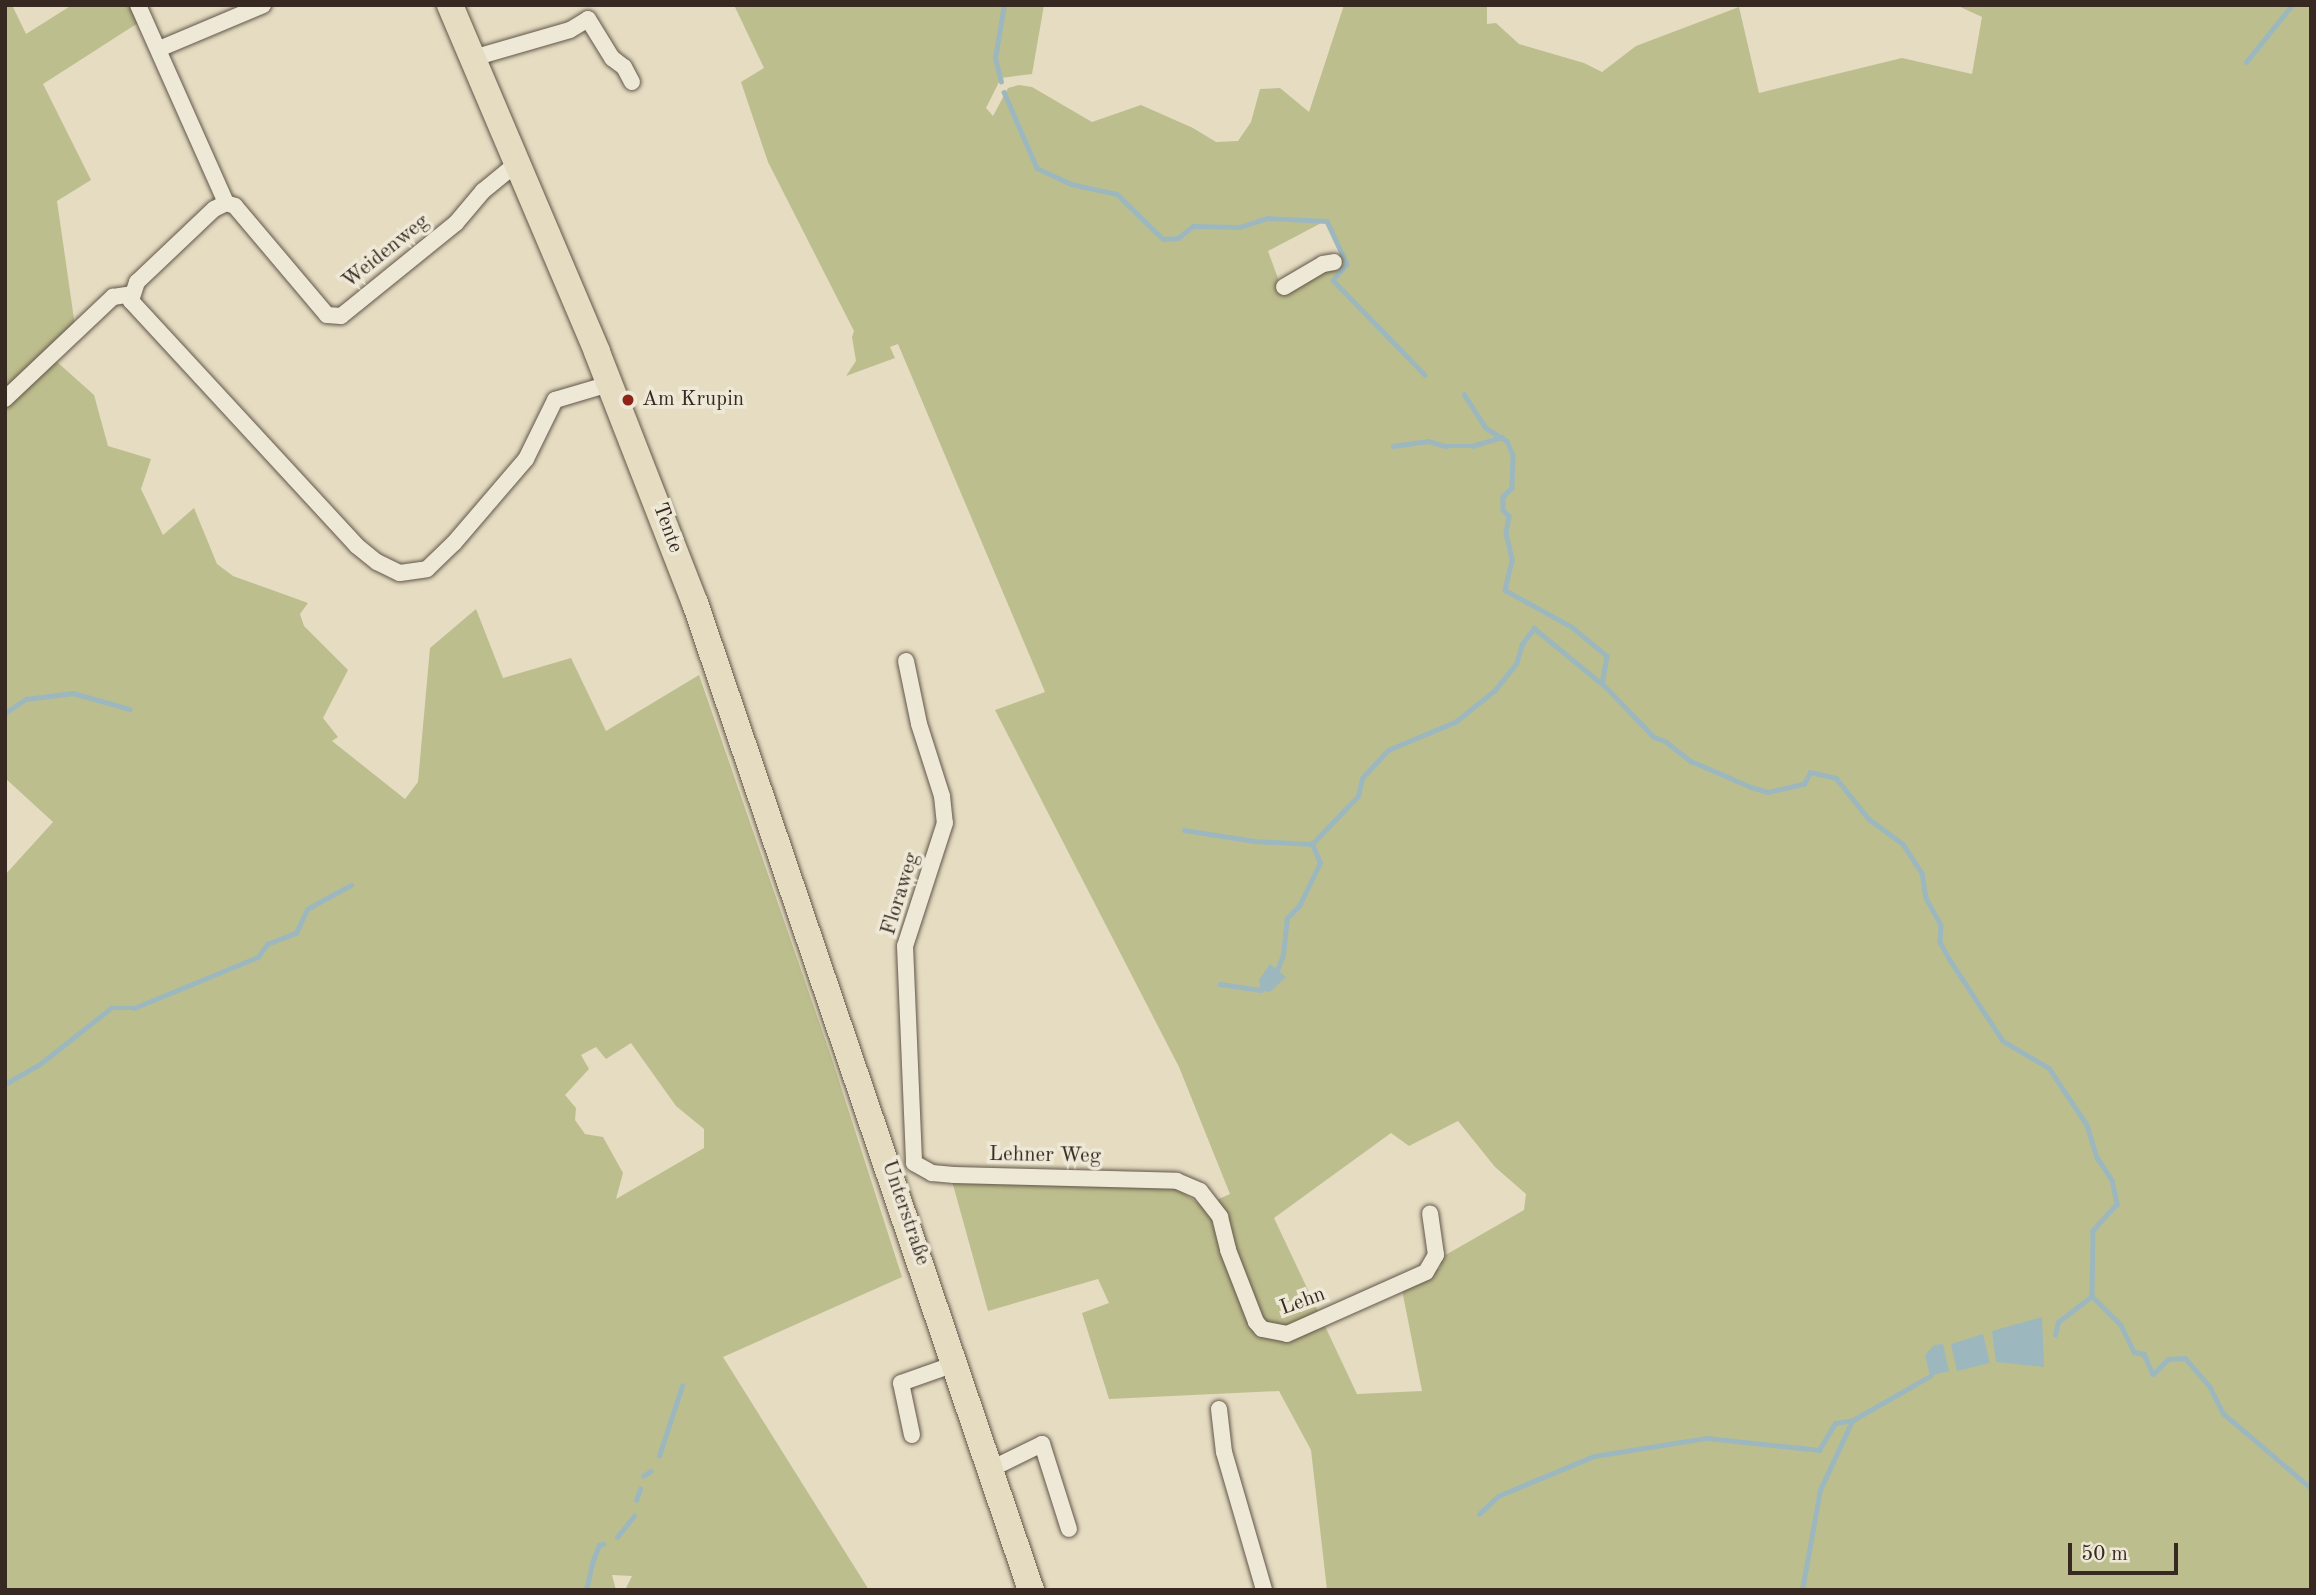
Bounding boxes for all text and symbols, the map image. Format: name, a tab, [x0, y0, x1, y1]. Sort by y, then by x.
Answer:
street label: Weidenweg	[338, 209, 434, 295]
place label: Am Krupin	[642, 387, 744, 413]
marker: Am Krupin	[620, 392, 636, 408]
street label: Tente	[646, 499, 688, 557]
street label: Floraweg	[877, 850, 925, 938]
street label: Lehner Weg	[989, 1142, 1101, 1170]
street label: Unterstraße	[875, 1157, 935, 1269]
street label: Lehn	[1277, 1282, 1329, 1322]
scale bar	[2071, 1528, 2181, 1572]
text: 50 m	[2081, 1544, 2128, 1565]

